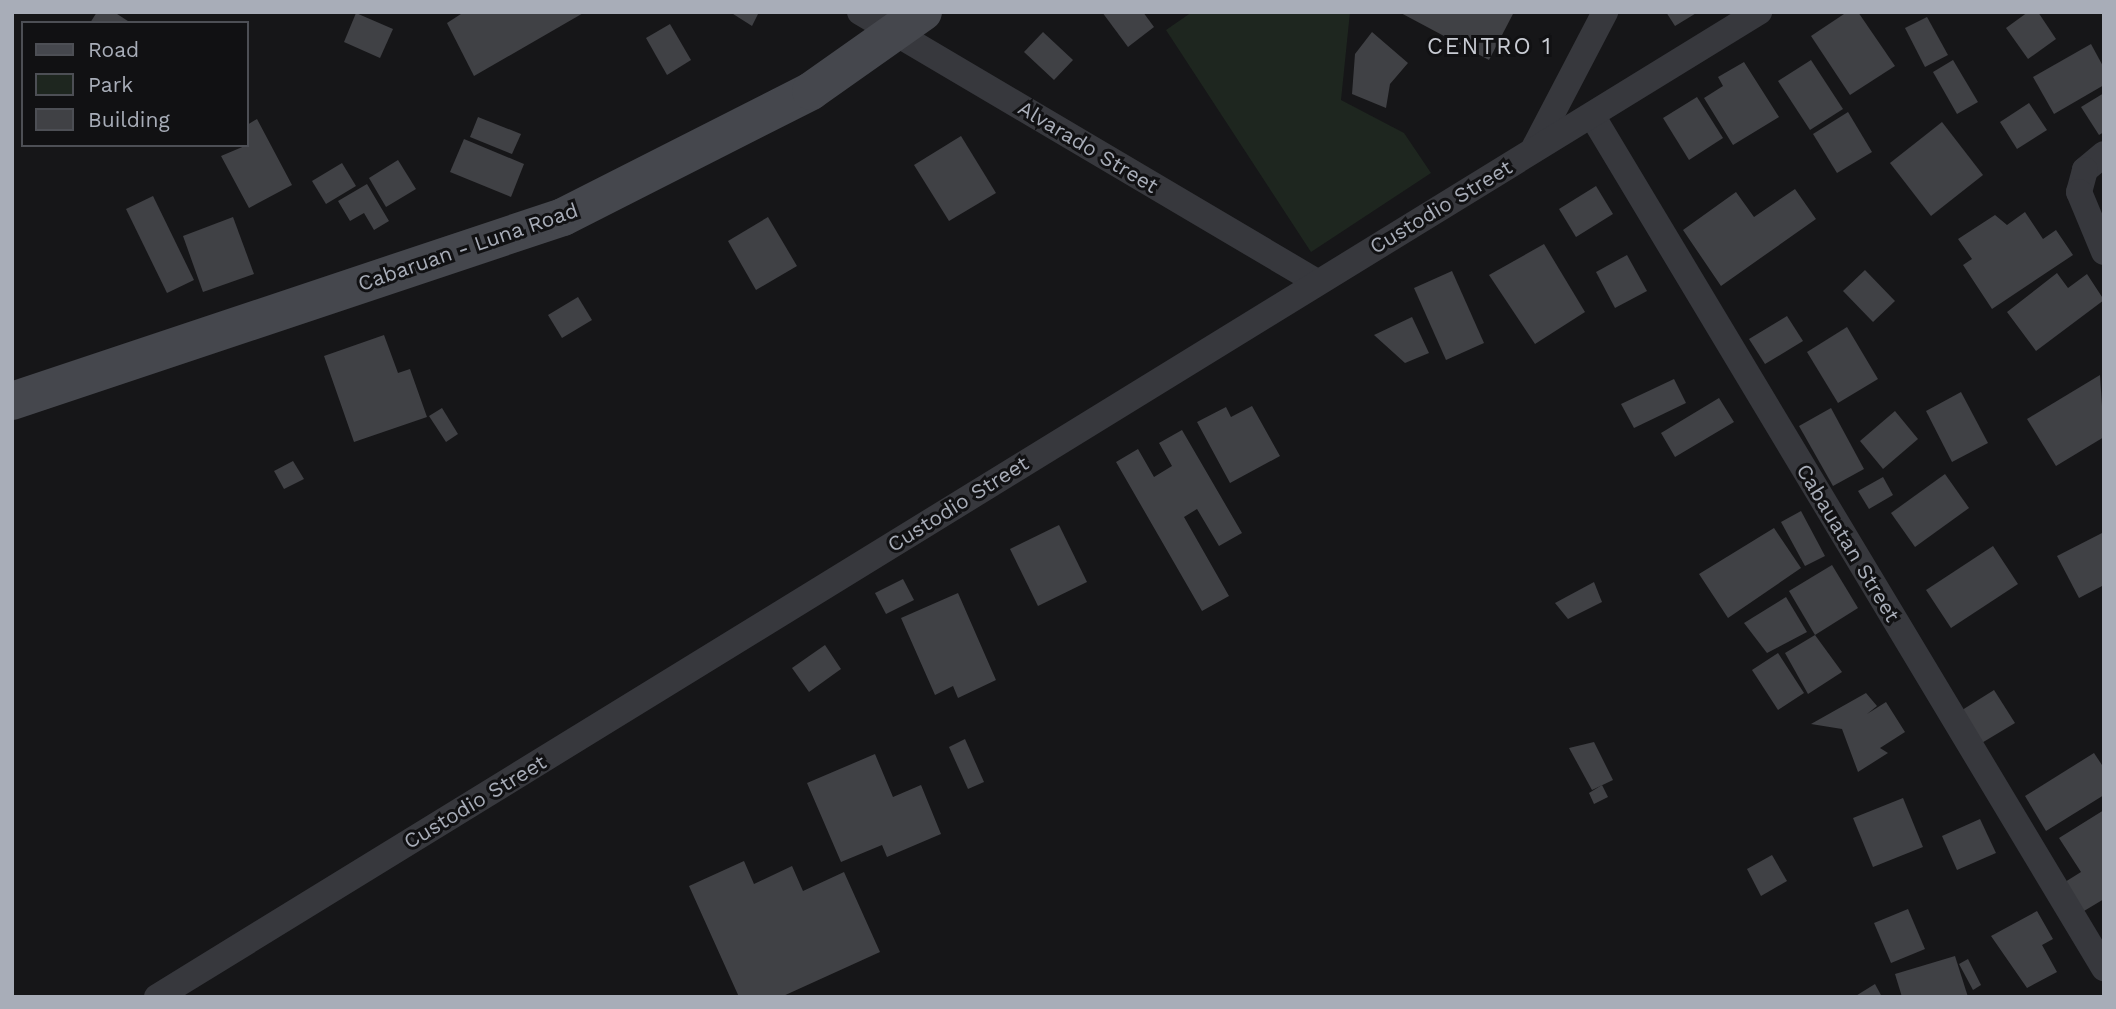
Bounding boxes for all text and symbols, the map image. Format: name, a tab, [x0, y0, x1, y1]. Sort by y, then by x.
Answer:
legend	[21, 21, 248, 147]
district label: CENTRO 1	[1428, 33, 1552, 61]
text: Road	[88, 37, 139, 62]
text: Park	[88, 72, 133, 97]
street label: Alvarado Street	[1013, 95, 1163, 199]
text: Building	[88, 107, 170, 132]
street label: Custodio Street	[1365, 155, 1517, 259]
street label: Cabaruan - Luna Road	[355, 197, 581, 297]
street label: Custodio Street	[883, 451, 1033, 557]
street label: Cabauatan Street	[1791, 459, 1905, 627]
street label: Custodio Street	[399, 750, 551, 854]

